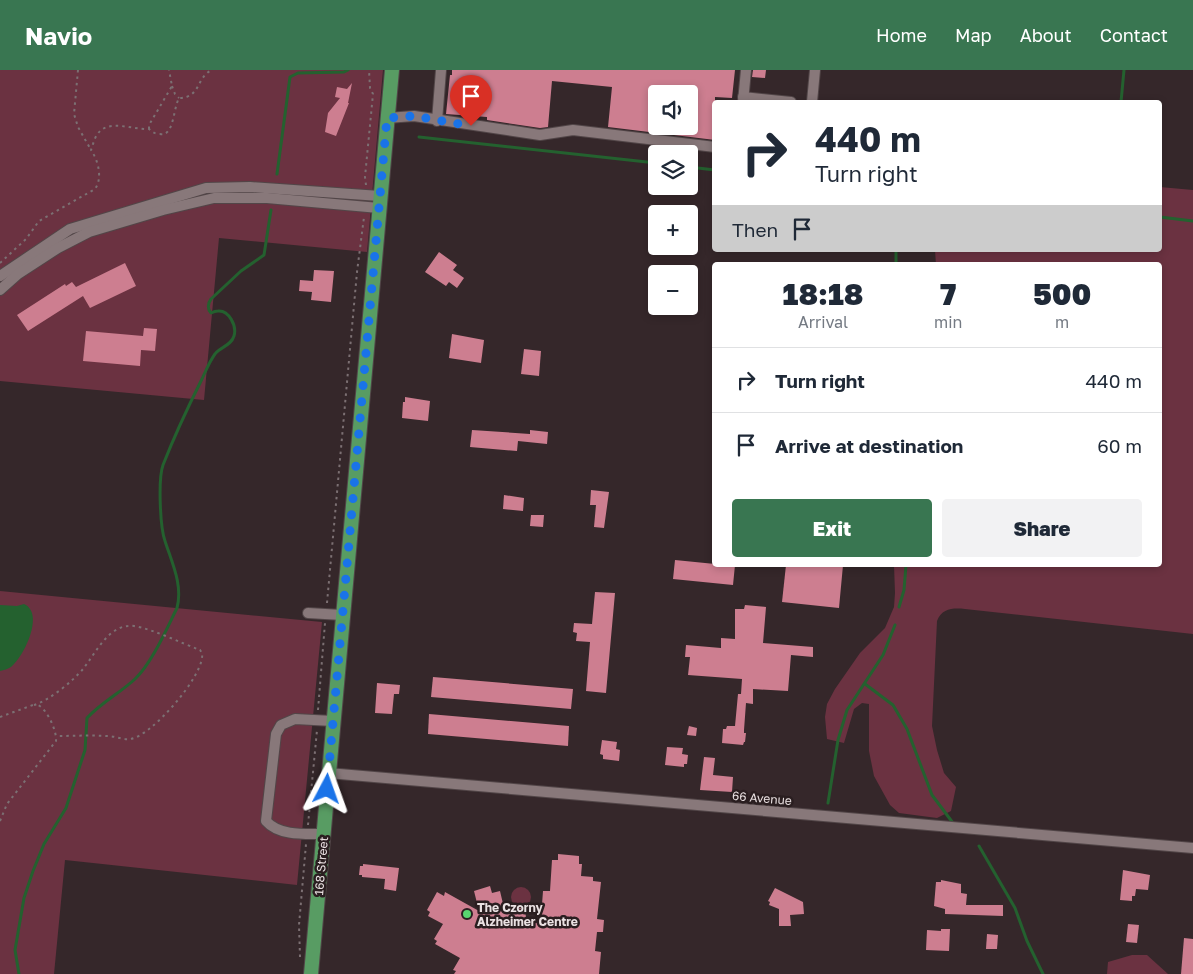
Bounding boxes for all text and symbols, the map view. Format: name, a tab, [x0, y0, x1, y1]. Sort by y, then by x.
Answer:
text: Navio	[25, 21, 92, 50]
text: Home	[876, 24, 927, 46]
text: Map	[955, 24, 992, 46]
text: About	[1020, 24, 1072, 46]
text: Contact	[1100, 24, 1168, 46]
pin	[450, 75, 492, 126]
icon: arrive	[457, 82, 485, 110]
map controls	[648, 85, 698, 315]
button: sound	[648, 85, 698, 135]
text: 440 m	[815, 118, 921, 160]
icon: right	[732, 120, 797, 185]
button: layers	[648, 145, 698, 195]
text: Turn right	[815, 160, 918, 187]
button: +	[648, 205, 698, 255]
icon: arrive	[788, 215, 816, 243]
text: Then	[732, 218, 778, 241]
button: −	[648, 265, 698, 315]
text: 18:18	[783, 276, 863, 312]
text: 7	[940, 276, 956, 312]
text: 500	[1033, 276, 1091, 312]
text: Arrival	[798, 312, 848, 332]
text: min	[934, 312, 962, 332]
text: m	[1055, 312, 1069, 332]
icon: right	[732, 366, 760, 394]
text: Turn right	[775, 369, 865, 392]
text: 440 m	[1085, 369, 1142, 392]
icon: arrive	[732, 431, 760, 459]
text: Arrive at destination	[775, 434, 963, 457]
text: 60 m	[1097, 434, 1142, 457]
button: Exit	[732, 499, 932, 557]
button: Share	[942, 499, 1142, 557]
position arrow	[300, 762, 352, 814]
street label: 66 Avenue	[732, 788, 793, 808]
street label: 168 Street	[311, 836, 331, 896]
place label: The Czorny Alzheimer Centre	[477, 900, 578, 929]
marker: The Czorny Alzheimer Centre	[461, 908, 473, 920]

